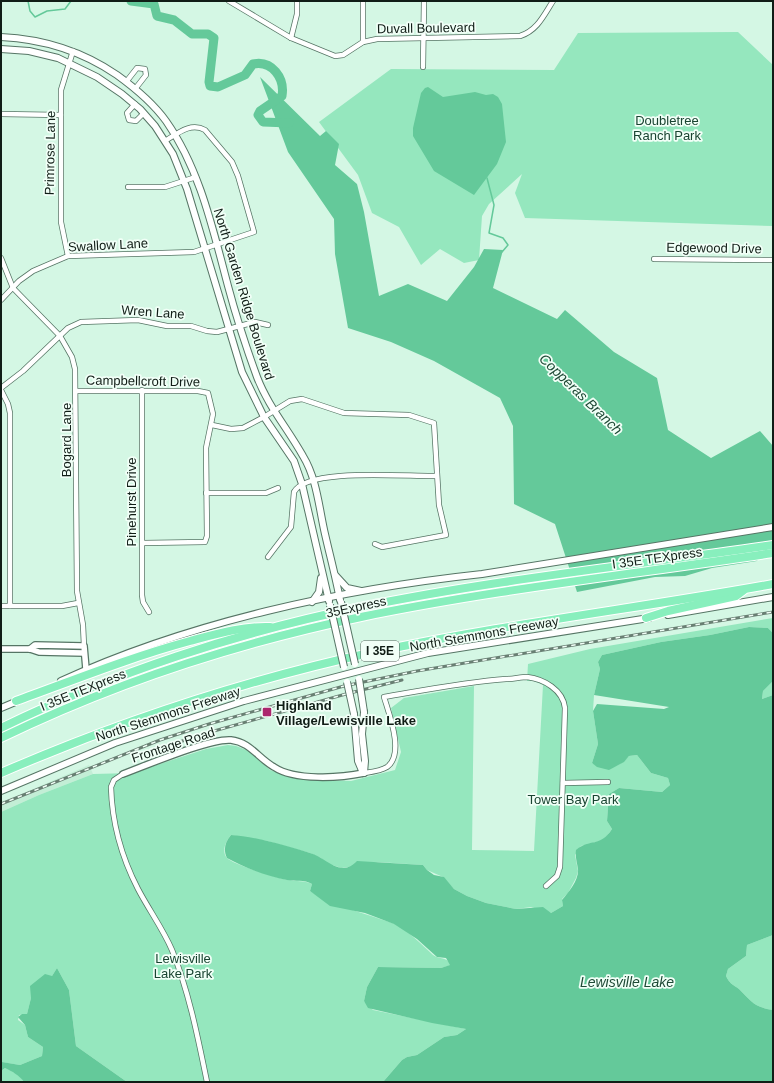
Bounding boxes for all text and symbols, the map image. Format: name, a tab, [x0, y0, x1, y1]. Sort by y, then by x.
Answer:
street label: Duvall Boulevard	[377, 20, 475, 36]
street label: Primrose Lane	[42, 111, 58, 195]
park label: Doubletree Ranch Park	[633, 113, 701, 143]
street label: North Garden Ridge Boulevard	[211, 206, 277, 382]
street label: Swallow Lane	[68, 235, 148, 255]
street label: Edgewood Drive	[666, 240, 762, 256]
street label: Wren Lane	[121, 302, 185, 322]
water label: Copperas Branch	[536, 350, 626, 438]
street label: Campbellcroft Drive	[86, 373, 200, 389]
street label: Bogard Lane	[59, 403, 74, 477]
street label: Pinehurst Drive	[124, 458, 139, 546]
street label: I 35E TEXpress	[611, 544, 703, 572]
street label: 35Express	[324, 593, 388, 621]
street label: North Stemmons Freeway	[408, 613, 560, 654]
road number: I 35E	[361, 641, 399, 661]
street label: I 35E TEXpress	[38, 666, 128, 714]
street label: North Stemmons Freeway	[94, 683, 243, 744]
place label: Highland Village/Lewisville Lake	[276, 698, 416, 728]
marker: Highland Village/Lewisville Lake	[261, 706, 273, 718]
street label: Frontage Road	[129, 724, 217, 766]
park label: Tower Bay Park	[527, 792, 619, 807]
park label: Lewisville Lake Park	[154, 951, 213, 981]
water label: Lewisville Lake	[580, 974, 674, 990]

